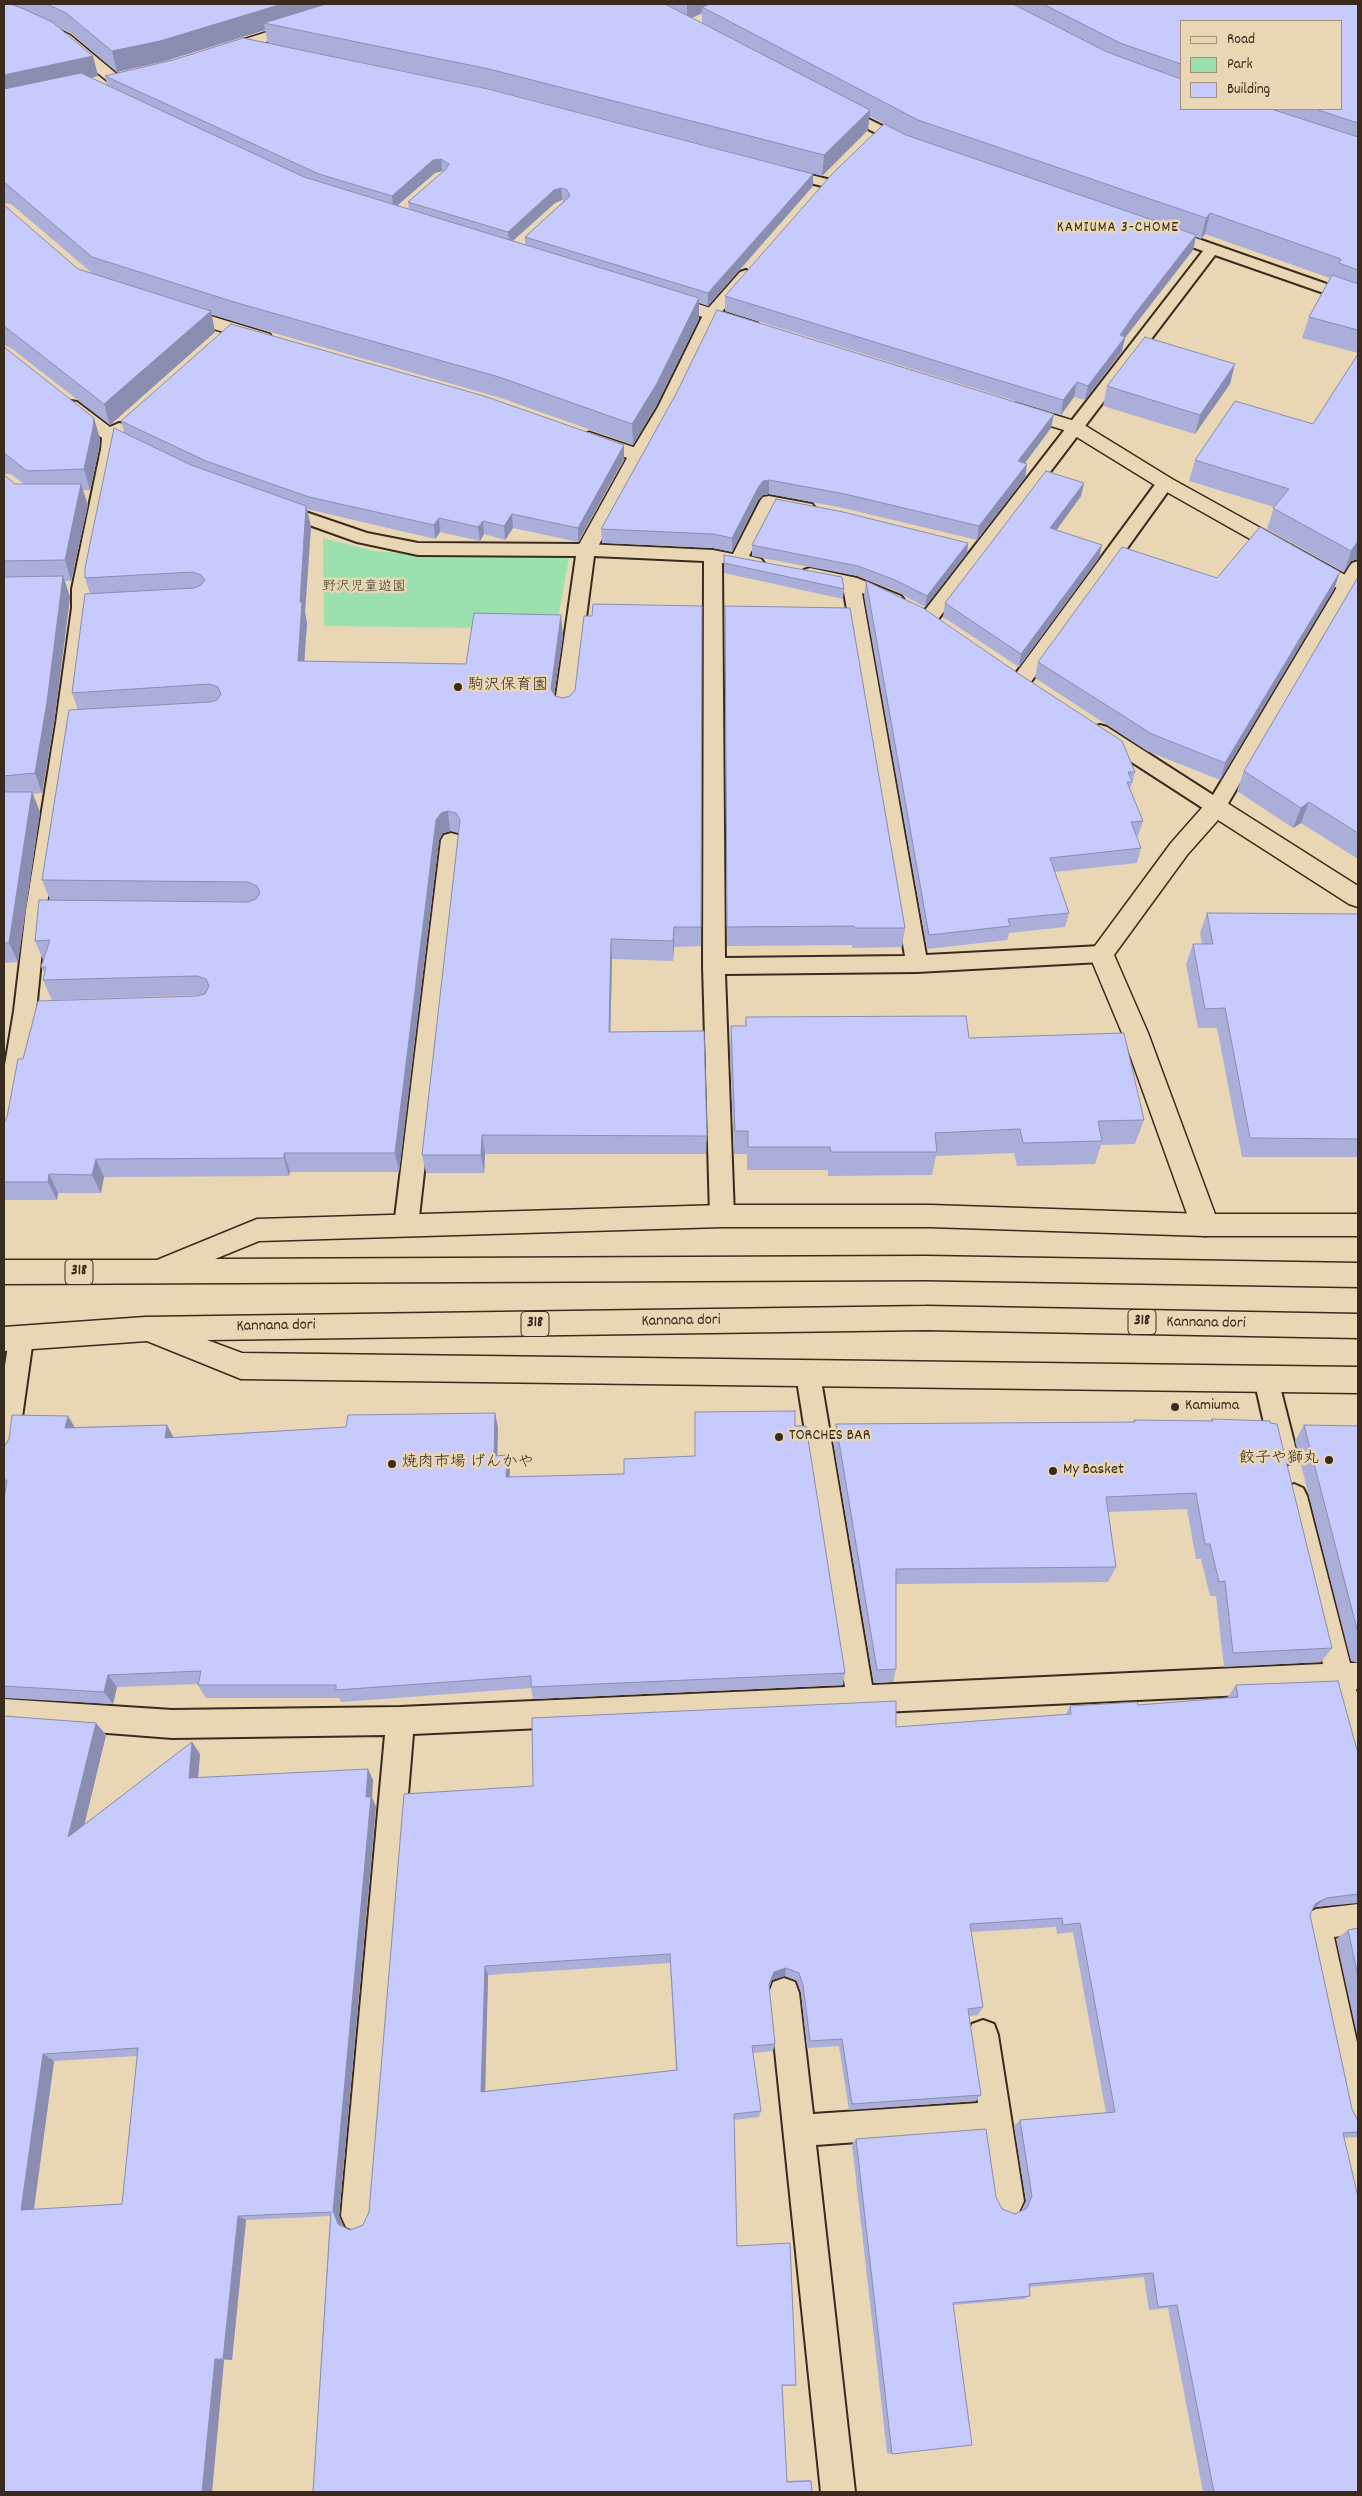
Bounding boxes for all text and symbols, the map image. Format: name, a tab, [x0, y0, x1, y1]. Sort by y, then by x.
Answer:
legend	[1180, 20, 1342, 110]
text: Road	[1227, 29, 1255, 51]
text: Park	[1227, 54, 1253, 76]
text: Building	[1227, 79, 1270, 101]
district label: KAMIUMA 3-CHOME	[1055, 220, 1181, 238]
park label: 野沢児童遊園	[322, 580, 406, 596]
place label: 駒沢保育園	[468, 677, 548, 697]
marker: 駒沢保育園	[452, 681, 464, 693]
road number: 318	[65, 1260, 93, 1284]
road number: 318	[1128, 1310, 1156, 1334]
road number: 318	[521, 1312, 549, 1336]
street label: Kannana dori	[641, 1312, 721, 1332]
street label: Kannana dori	[1166, 1314, 1246, 1334]
street label: Kannana dori	[236, 1317, 316, 1337]
place label: Kamiuma	[1185, 1397, 1239, 1417]
marker: Kamiuma	[1169, 1401, 1181, 1413]
place label: TORCHES BAR	[789, 1427, 871, 1447]
marker: TORCHES BAR	[773, 1431, 785, 1443]
place label: 餃子や獅丸	[1239, 1450, 1319, 1470]
place label: 焼肉市場 げんかや	[402, 1454, 534, 1474]
marker: 餃子や獅丸	[1323, 1454, 1335, 1466]
marker: 焼肉市場 げんかや	[386, 1458, 398, 1470]
place label: My Basket	[1063, 1461, 1124, 1481]
marker: My Basket	[1047, 1465, 1059, 1477]

